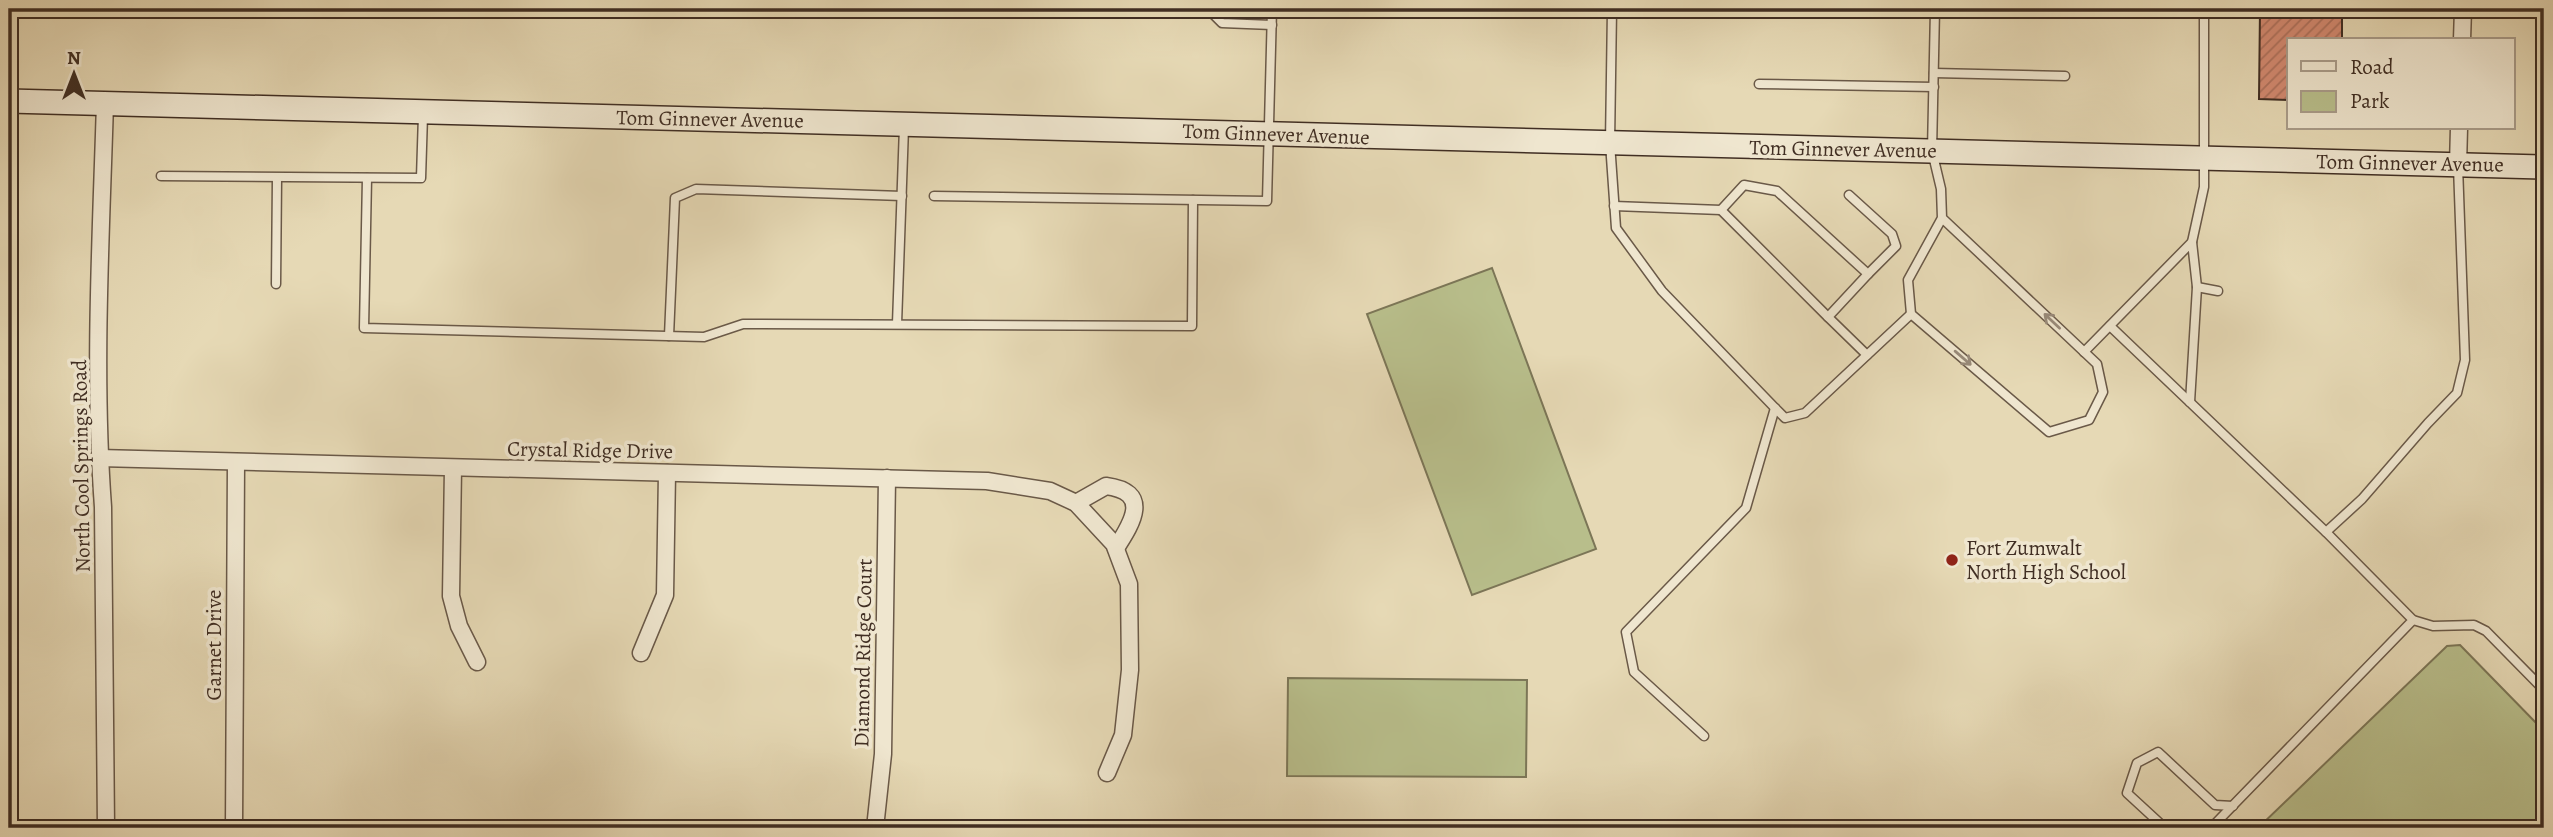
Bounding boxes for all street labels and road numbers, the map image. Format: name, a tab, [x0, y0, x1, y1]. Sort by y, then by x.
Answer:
street label: Tom Ginnever Avenue	[616, 103, 804, 135]
street label: Tom Ginnever Avenue	[1182, 117, 1370, 151]
street label: Tom Ginnever Avenue	[1749, 133, 1937, 165]
street label: Tom Ginnever Avenue	[2316, 147, 2504, 179]
street label: North Cool Springs Road	[65, 359, 97, 573]
street label: Crystal Ridge Drive	[507, 435, 673, 465]
street label: Diamond Ridge Court	[847, 558, 879, 748]
street label: Garnet Drive	[200, 590, 228, 700]

